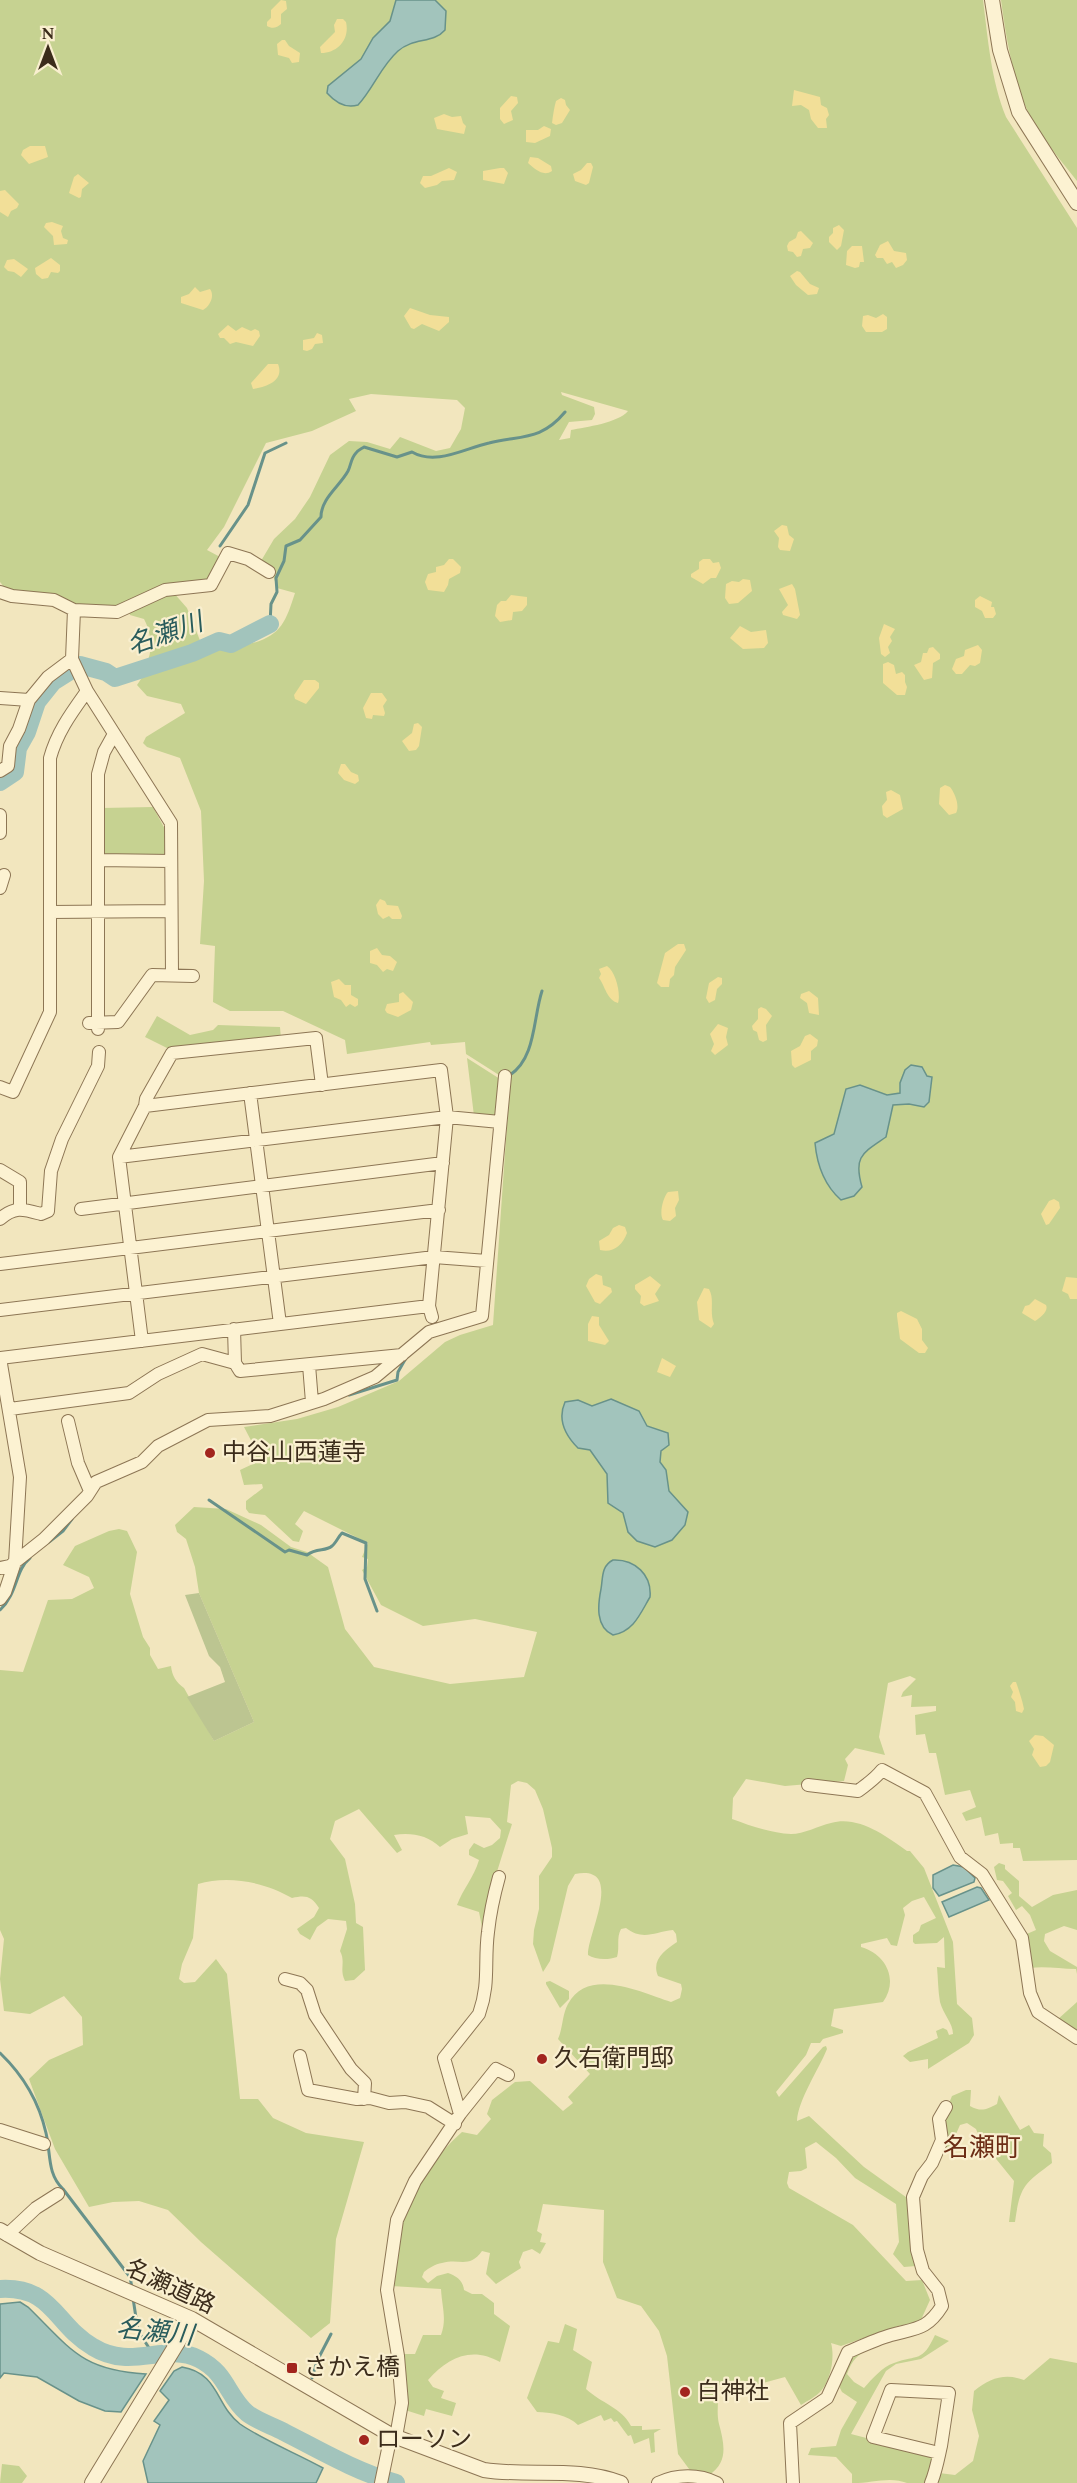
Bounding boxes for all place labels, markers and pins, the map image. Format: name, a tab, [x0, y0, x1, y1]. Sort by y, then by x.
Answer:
place label: 中谷山西蓮寺	[222, 1435, 366, 1471]
marker: 中谷山西蓮寺	[203, 1446, 217, 1460]
place label: 久右衛門邸	[554, 2041, 674, 2077]
marker: 久右衛門邸	[535, 2052, 549, 2066]
place label: さかえ橋	[304, 2350, 400, 2386]
marker: さかえ橋	[285, 2361, 299, 2375]
place label: 白神社	[697, 2374, 769, 2410]
marker: 白神社	[678, 2385, 692, 2399]
place label: ローソン	[376, 2422, 472, 2458]
marker: ローソン	[357, 2433, 371, 2447]

